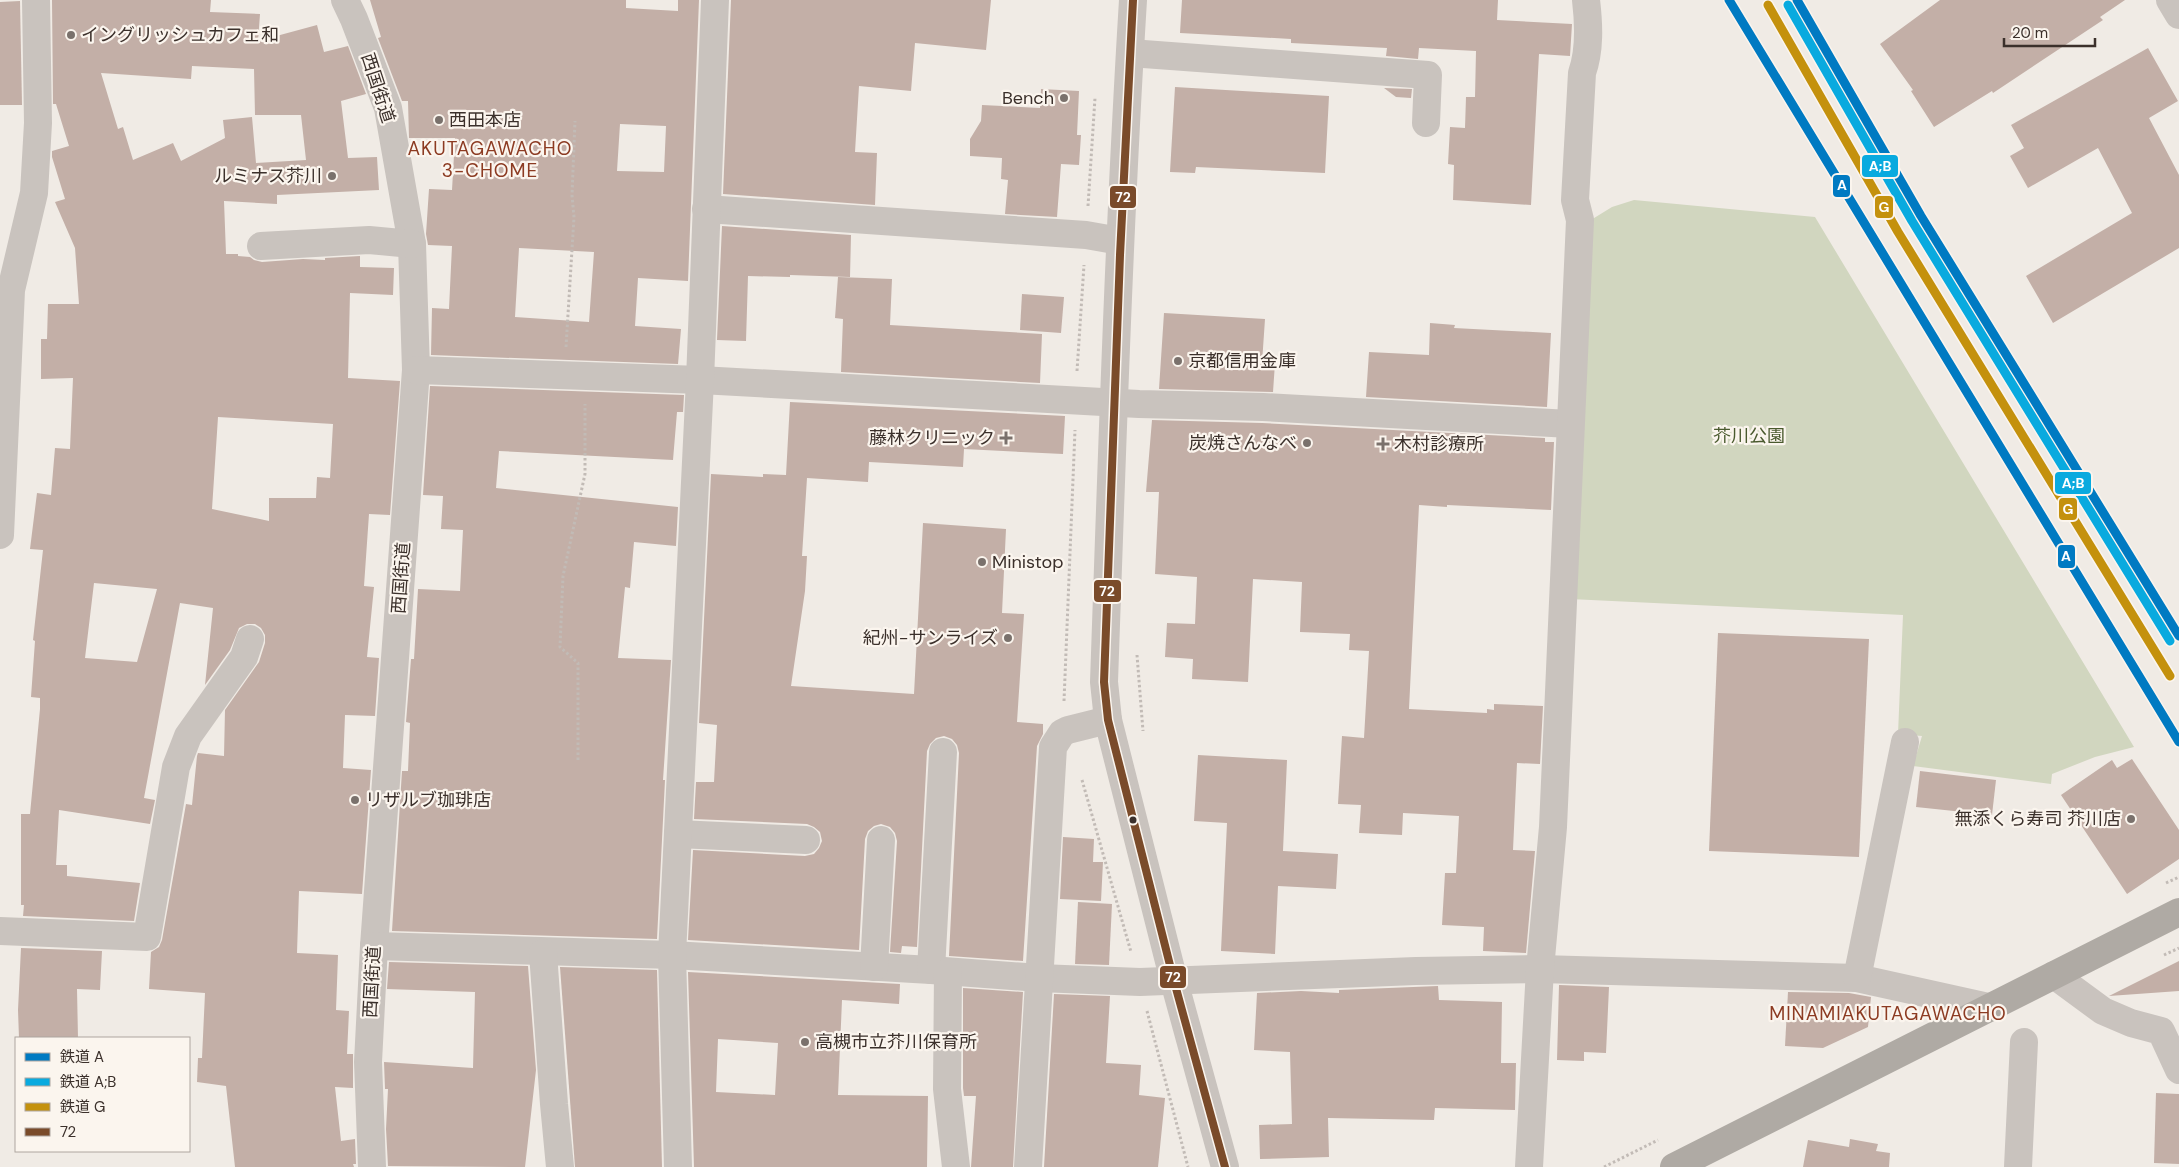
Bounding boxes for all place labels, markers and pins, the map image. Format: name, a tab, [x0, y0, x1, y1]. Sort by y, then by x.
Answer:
place label: イングリッシュカフェ和	[81, 23, 279, 47]
marker: イングリッシュカフェ和	[65, 29, 77, 41]
place label: Bench	[1002, 86, 1054, 110]
marker: Bench	[1058, 92, 1070, 104]
place label: 西田本店	[449, 108, 521, 132]
marker: 西田本店	[433, 114, 445, 126]
place label: ルミナス芥川	[214, 164, 322, 188]
marker: ルミナス芥川	[326, 170, 338, 182]
place label: 京都信用金庫	[1188, 349, 1296, 373]
marker: 京都信用金庫	[1172, 355, 1184, 367]
place label: 藤林クリニック	[869, 426, 995, 450]
marker: 藤林クリニック	[999, 431, 1013, 445]
place label: 炭焼さんなべ	[1189, 431, 1297, 455]
place label: 木村診療所	[1394, 432, 1484, 456]
marker: 炭焼さんなべ	[1301, 437, 1313, 449]
marker: 木村診療所	[1376, 437, 1390, 451]
place label: Ministop	[992, 550, 1064, 574]
marker: Ministop	[976, 556, 988, 568]
place label: 紀州-サンライズ	[863, 626, 998, 650]
marker: 紀州-サンライズ	[1002, 632, 1014, 644]
place label: リザルブ珈琲店	[365, 788, 491, 812]
marker: リザルブ珈琲店	[349, 794, 361, 806]
place label: 無添くら寿司 芥川店	[1954, 807, 2121, 831]
marker: 無添くら寿司 芥川店	[2125, 813, 2137, 825]
unlabelled marker	[1128, 815, 1138, 825]
place label: 高槻市立芥川保育所	[815, 1030, 977, 1054]
marker: 高槻市立芥川保育所	[799, 1036, 811, 1048]

